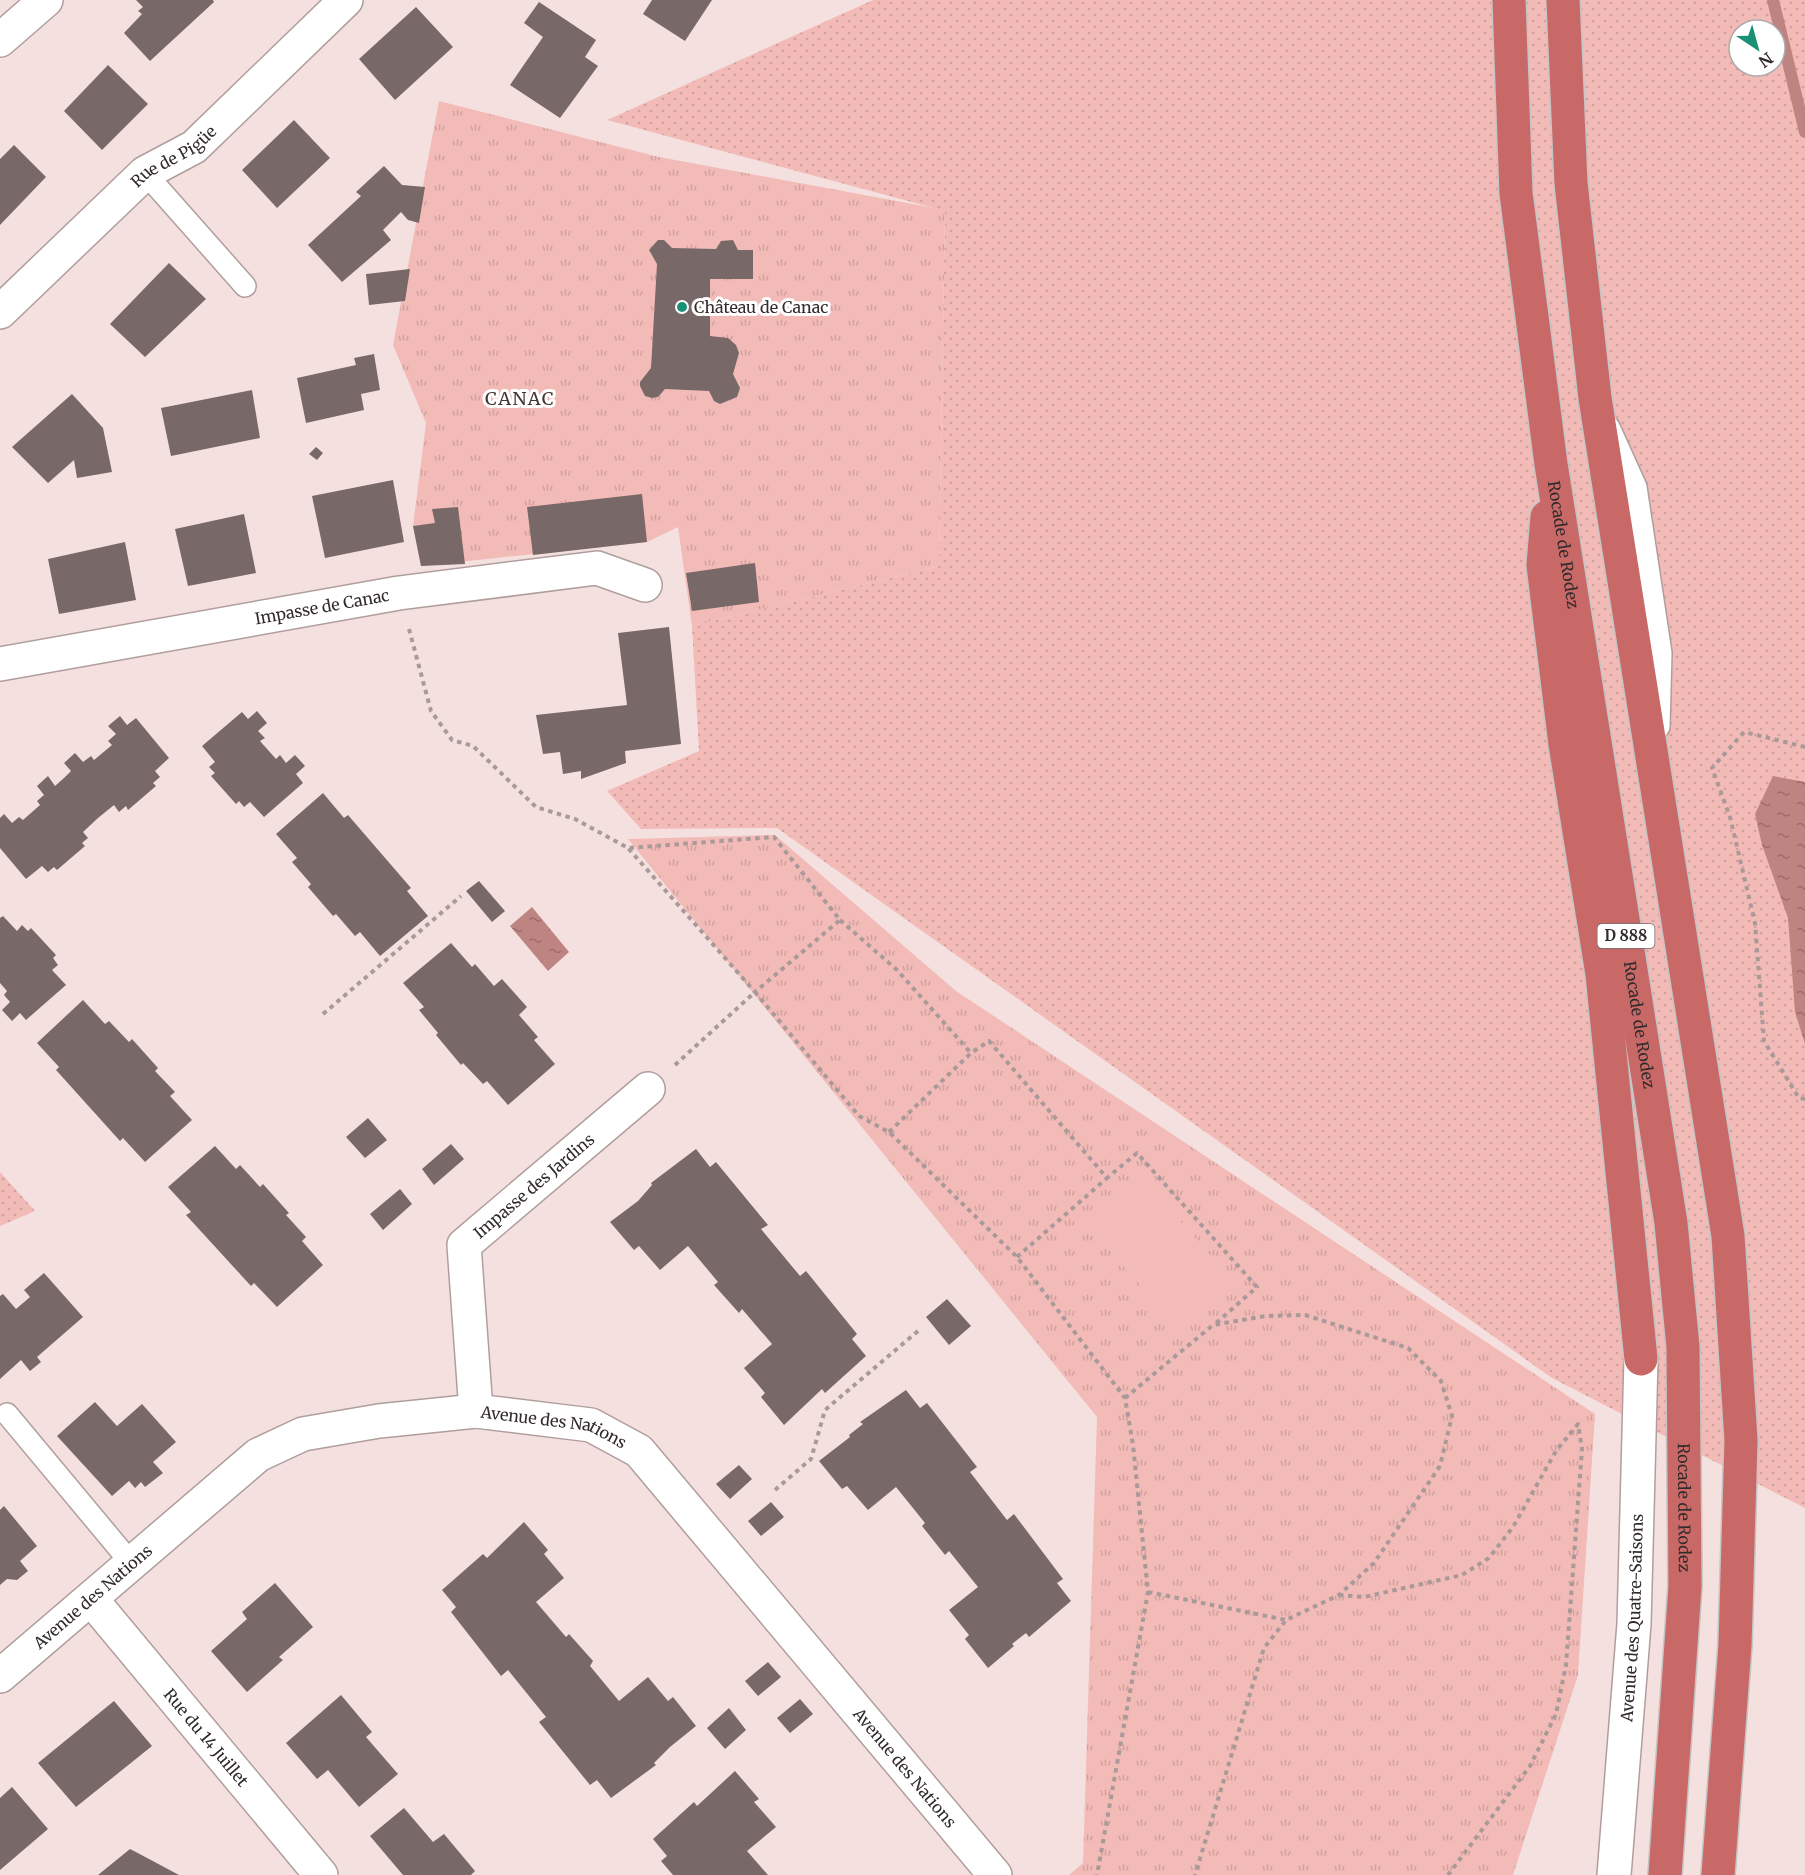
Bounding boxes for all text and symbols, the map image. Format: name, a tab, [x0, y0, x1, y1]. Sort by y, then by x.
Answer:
north arrow	[1727, 18, 1787, 78]
text: N	[1755, 48, 1777, 72]
street label: Rue de Pigüe	[126, 121, 220, 191]
place label: Château de Canac	[694, 297, 828, 317]
marker: Château de Canac	[675, 300, 689, 314]
district label: CANAC	[485, 387, 555, 410]
street label: Rocade de Rodez	[1544, 479, 1584, 610]
street label: Impasse de Canac	[253, 585, 391, 628]
road number: D 888	[1598, 924, 1654, 948]
street label: Rocade de Rodez	[1620, 959, 1660, 1090]
street label: Impasse des Jardins	[469, 1129, 598, 1243]
street label: Avenue des Nations	[479, 1402, 630, 1452]
street label: Rocade de Rodez	[1674, 1443, 1695, 1572]
street label: Avenue des Quatre-Saisons	[1616, 1513, 1647, 1723]
street label: Avenue des Nations	[28, 1540, 156, 1654]
street label: Rue du 14 Juillet	[160, 1684, 253, 1791]
street label: Avenue des Nations	[848, 1703, 961, 1832]

